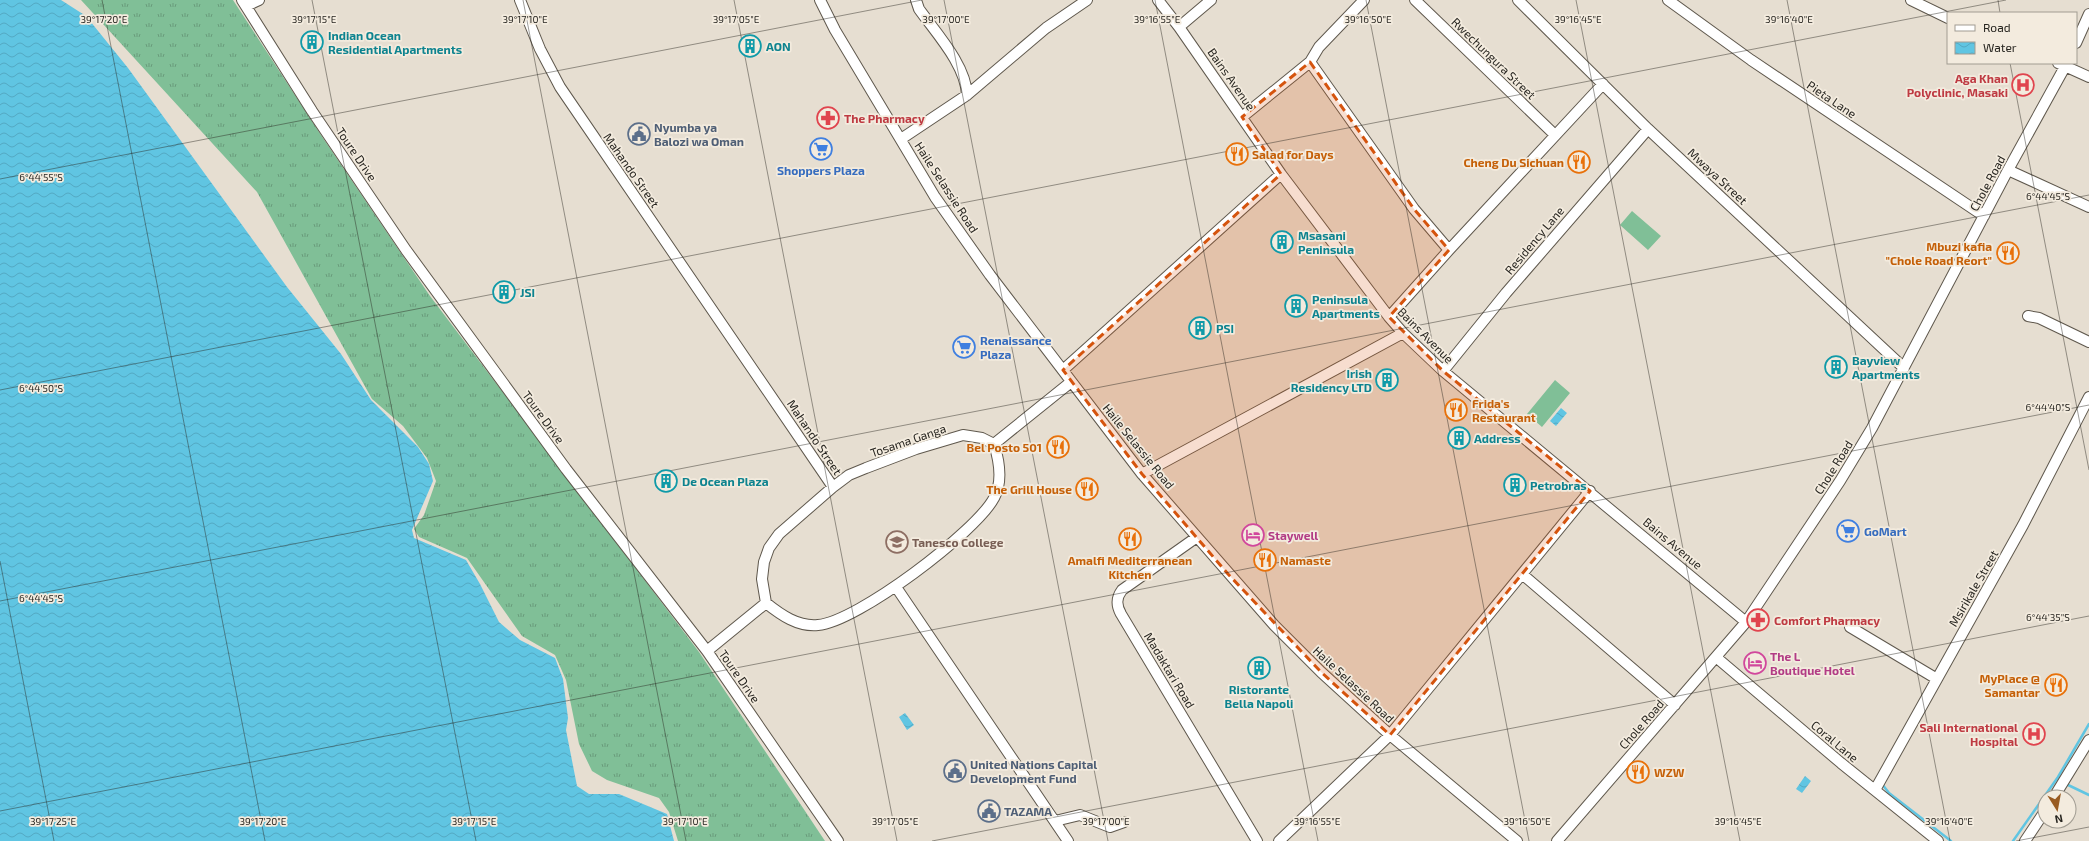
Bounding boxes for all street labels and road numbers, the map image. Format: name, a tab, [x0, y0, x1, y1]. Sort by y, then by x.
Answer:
street label: Rwechungura Street	[1449, 14, 1539, 102]
street label: Bains Avenue	[1205, 45, 1259, 113]
street label: Pieta Lane	[1805, 77, 1859, 121]
street label: Toure Drive	[334, 125, 380, 183]
street label: Mahando Street	[601, 130, 663, 210]
street label: Haile Selassie Road	[912, 139, 982, 235]
street label: Mwaya Street	[1685, 145, 1751, 207]
street label: Chole Road	[1967, 153, 2007, 213]
street label: Residency Lane	[1502, 203, 1566, 277]
street label: Bains Avenue	[1395, 304, 1457, 366]
street label: Toure Drive	[520, 388, 568, 446]
street label: Mahando Street	[785, 397, 845, 477]
street label: Haile Selassie Road	[1100, 401, 1178, 491]
street label: Tosama Ganga	[868, 420, 948, 460]
street label: Chole Road	[1811, 437, 1855, 497]
street label: Bains Avenue	[1641, 514, 1705, 572]
street label: Msirikale Street	[1945, 547, 2001, 629]
street label: Madaktari Road	[1142, 630, 1198, 710]
street label: Haile Selassie Road	[1311, 643, 1397, 725]
street label: Toure Drive	[717, 647, 763, 705]
street label: Chole Road	[1616, 696, 1666, 752]
street label: Coral Lane	[1809, 717, 1861, 765]

